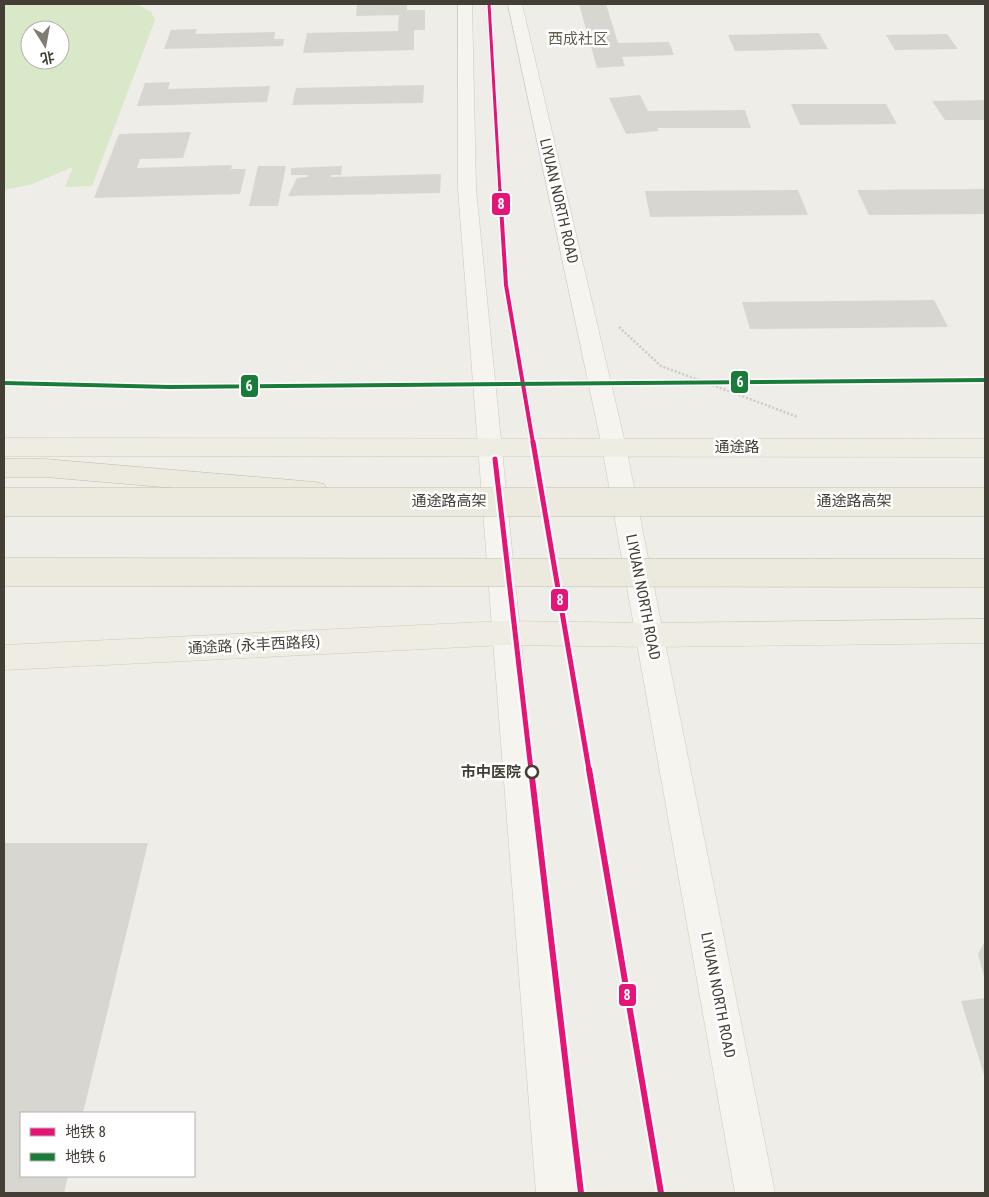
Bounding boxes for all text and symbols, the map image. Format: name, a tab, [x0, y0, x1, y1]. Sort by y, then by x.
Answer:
north arrow	[20, 20, 70, 70]
district label: 西成社区	[548, 30, 608, 48]
text: 北	[39, 49, 56, 67]
street label: LIYUAN NORTH ROAD	[536, 137, 582, 265]
line badge: 8	[491, 192, 511, 216]
text: 8	[497, 196, 505, 212]
line badge: 6	[730, 370, 749, 394]
line badge: 6	[240, 374, 259, 398]
text: 6	[736, 374, 744, 390]
text: 6	[245, 378, 253, 394]
street label: 通途路	[714, 438, 760, 456]
street label: 通途路高架	[411, 492, 487, 510]
street label: 通途路高架	[816, 492, 892, 510]
street label: LIYUAN NORTH ROAD	[622, 533, 664, 661]
line badge: 8	[550, 588, 569, 612]
text: 8	[556, 592, 564, 608]
street label: 通途路 (永丰西路段)	[187, 633, 321, 657]
place label: 市中医院	[461, 763, 521, 781]
marker: 市中医院	[525, 765, 539, 779]
street label: LIYUAN NORTH ROAD	[697, 931, 739, 1059]
line badge: 8	[618, 983, 637, 1007]
text: 8	[623, 987, 631, 1003]
legend	[20, 1112, 195, 1177]
text: 地铁 8	[65, 1123, 106, 1141]
text: 地铁 6	[65, 1148, 106, 1166]

